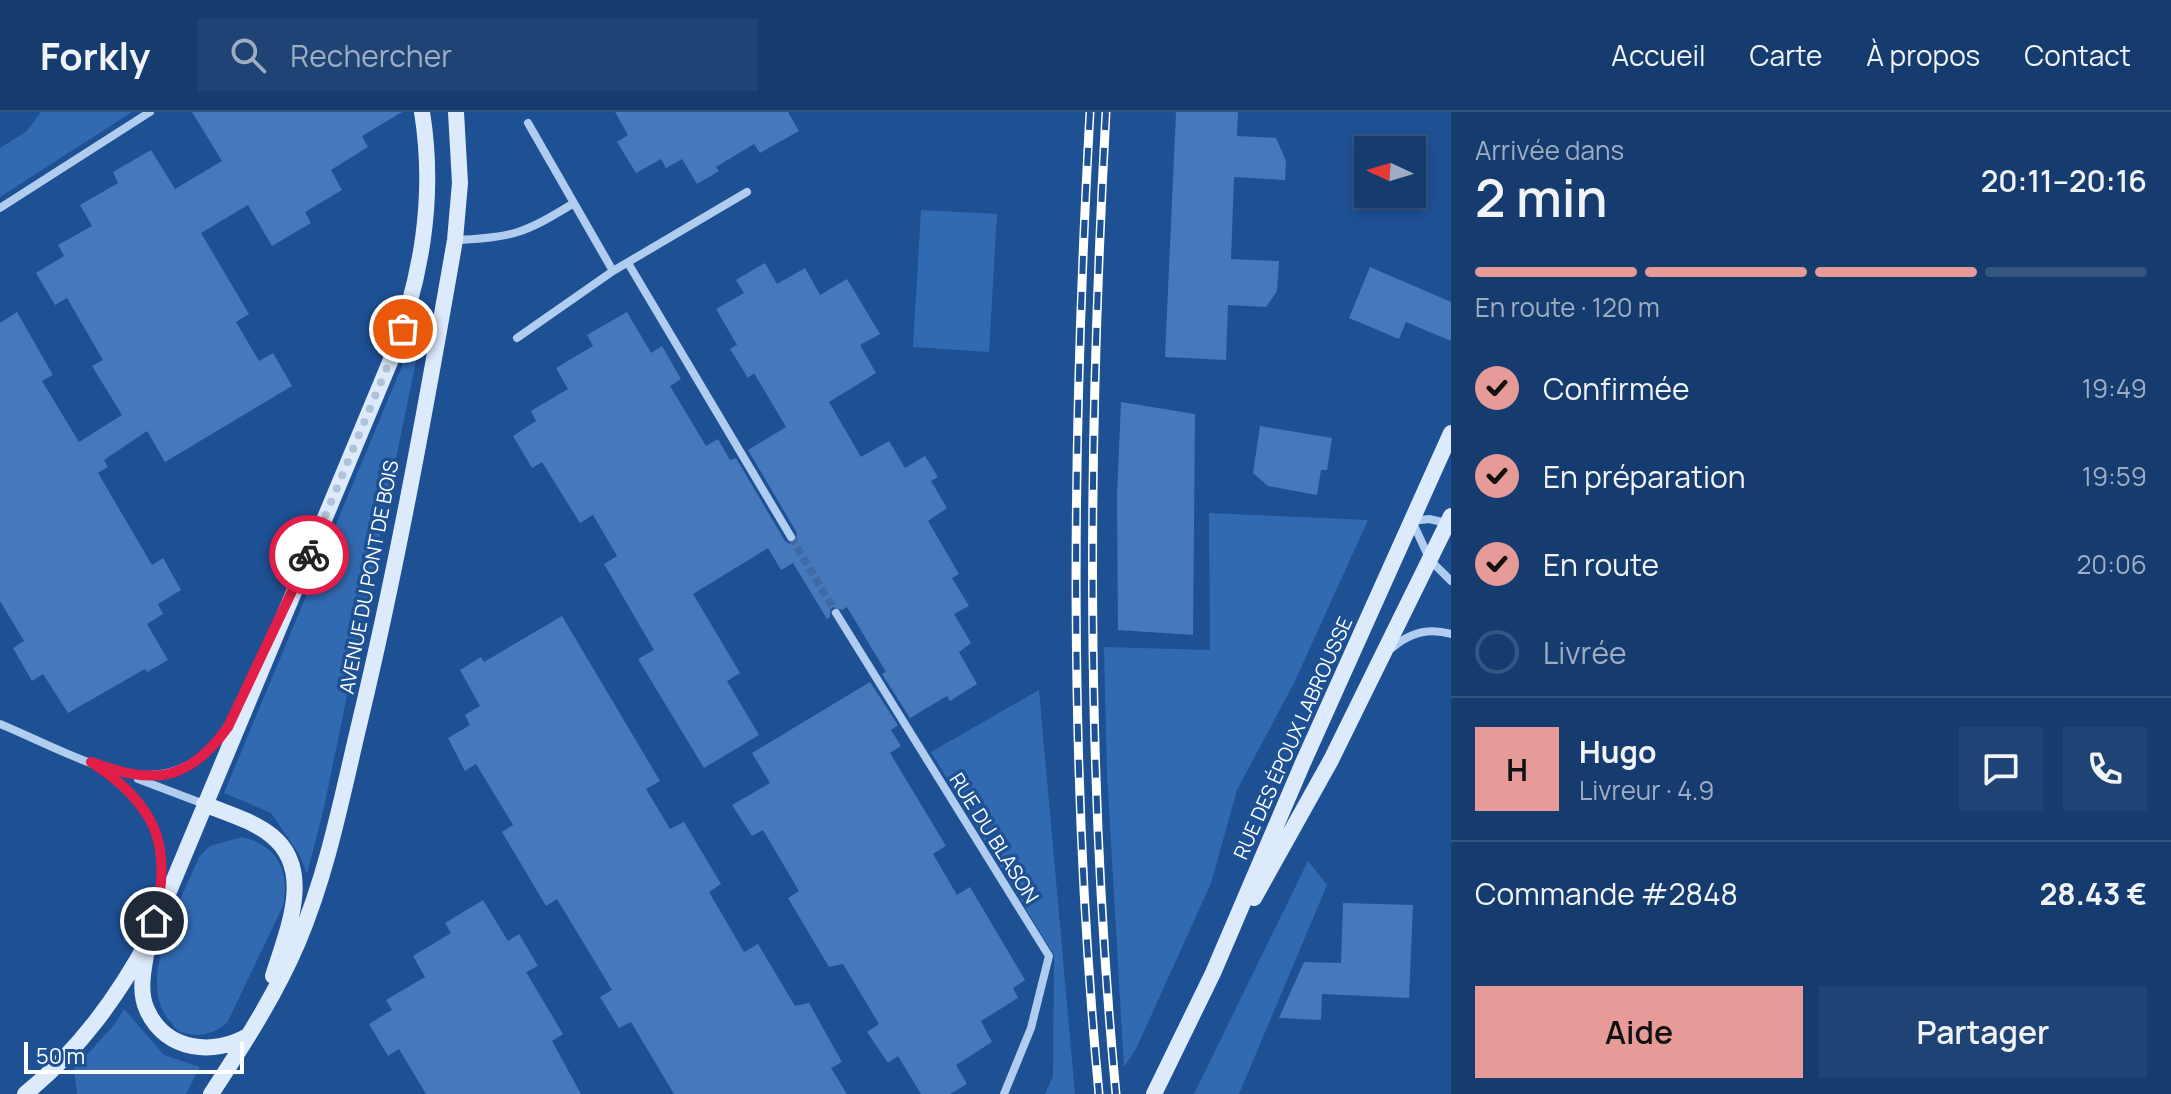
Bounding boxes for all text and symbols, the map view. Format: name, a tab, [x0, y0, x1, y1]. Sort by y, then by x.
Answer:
search box	[198, 19, 758, 91]
text: Forkly	[40, 29, 150, 81]
icon: search	[226, 33, 270, 77]
text: Rechercher	[290, 35, 452, 76]
text: Accueil	[1611, 36, 1706, 74]
text: Carte	[1750, 36, 1822, 74]
text: À propos	[1866, 36, 1980, 74]
text: Contact	[2024, 36, 2131, 74]
text: Arrivée dans	[1475, 132, 1624, 168]
north arrow	[1354, 136, 1426, 208]
map controls	[1354, 136, 1426, 208]
text: 20:11–20:16	[1981, 160, 2147, 201]
text: 2 min	[1475, 162, 1608, 233]
text: En route · 120 m	[1475, 289, 1660, 325]
pin	[369, 295, 437, 363]
icon: bag	[381, 307, 425, 351]
icon: check	[1475, 366, 1519, 410]
text: Confirmée	[1543, 368, 1689, 409]
text: 19:49	[2082, 370, 2147, 406]
icon: check	[1475, 454, 1519, 498]
text: En préparation	[1543, 456, 1745, 497]
street label: AVENUE DU PONT DE BOIS	[333, 458, 404, 696]
text: 19:59	[2082, 458, 2147, 494]
courier	[269, 515, 349, 595]
icon: bike	[287, 533, 331, 577]
icon: check	[1475, 542, 1519, 586]
text: En route	[1543, 544, 1659, 585]
text: 20:06	[2077, 546, 2147, 582]
street label: RUE DES ÉPOUX LABROUSSE	[1227, 612, 1358, 863]
text: Livrée	[1543, 632, 1626, 673]
button: chat	[1959, 727, 2043, 811]
button: phone	[2063, 727, 2147, 811]
text: Hugo	[1579, 731, 1656, 772]
text: H	[1506, 749, 1528, 790]
street label: RUE DU BLASON	[944, 768, 1045, 908]
text: Livreur · 4.9	[1579, 772, 1715, 808]
text: Commande #2848	[1475, 873, 1738, 914]
text: 28.43 €	[2039, 873, 2147, 914]
pin	[120, 887, 188, 955]
icon: home	[132, 899, 176, 943]
button: Aide	[1475, 986, 1803, 1078]
button: Partager	[1819, 986, 2147, 1078]
scale bar	[24, 1038, 244, 1074]
text: 50 m	[36, 1041, 85, 1071]

